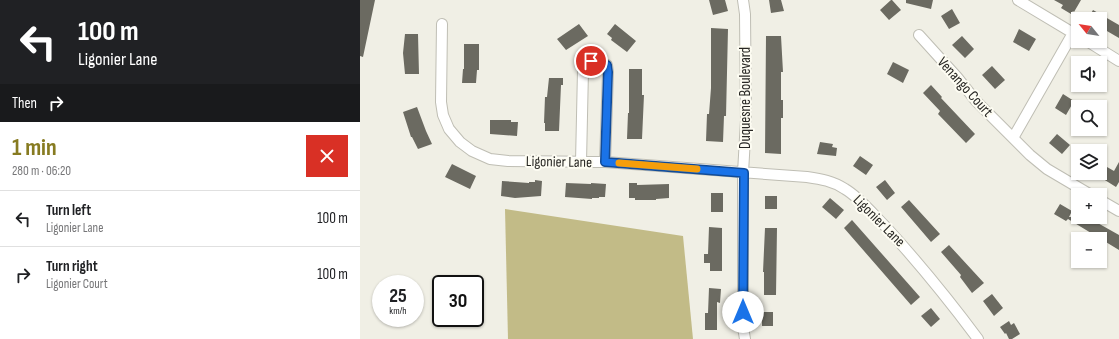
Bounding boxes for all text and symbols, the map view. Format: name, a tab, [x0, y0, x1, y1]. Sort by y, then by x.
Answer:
north arrow	[1071, 12, 1107, 48]
map controls	[1071, 12, 1107, 268]
text: 100 m	[78, 15, 139, 48]
icon: left	[12, 16, 64, 68]
pin	[574, 44, 608, 78]
street label: Duquesne Boulevard	[736, 47, 755, 149]
text: Ligonier Lane	[78, 49, 157, 70]
icon: arrive	[580, 50, 602, 72]
street label: Venango Court	[933, 53, 997, 121]
button: sound	[1071, 56, 1107, 92]
icon: right	[45, 92, 67, 114]
text: Then	[12, 94, 37, 113]
button: search	[1071, 100, 1107, 136]
text: 1 min	[12, 133, 57, 162]
button: close	[306, 135, 348, 177]
button: layers	[1071, 144, 1107, 180]
street label: Ligonier Lane	[526, 152, 592, 172]
text: 280 m · 06:20	[12, 163, 71, 179]
button: +	[1071, 188, 1107, 224]
street label: Ligonier Lane	[849, 191, 909, 251]
text: Turn left	[46, 201, 91, 220]
icon: left	[12, 208, 34, 230]
text: 100 m	[317, 209, 348, 228]
text: Ligonier Lane	[46, 220, 103, 236]
button: −	[1071, 232, 1107, 268]
text: Turn right	[46, 257, 98, 276]
icon: right	[12, 264, 34, 286]
text: 100 m	[317, 265, 348, 284]
speed limit sign: 30	[432, 275, 484, 327]
text: Ligonier Court	[46, 276, 108, 292]
text: 25	[389, 284, 407, 308]
position arrow	[722, 291, 764, 333]
text: km/h	[389, 305, 407, 317]

